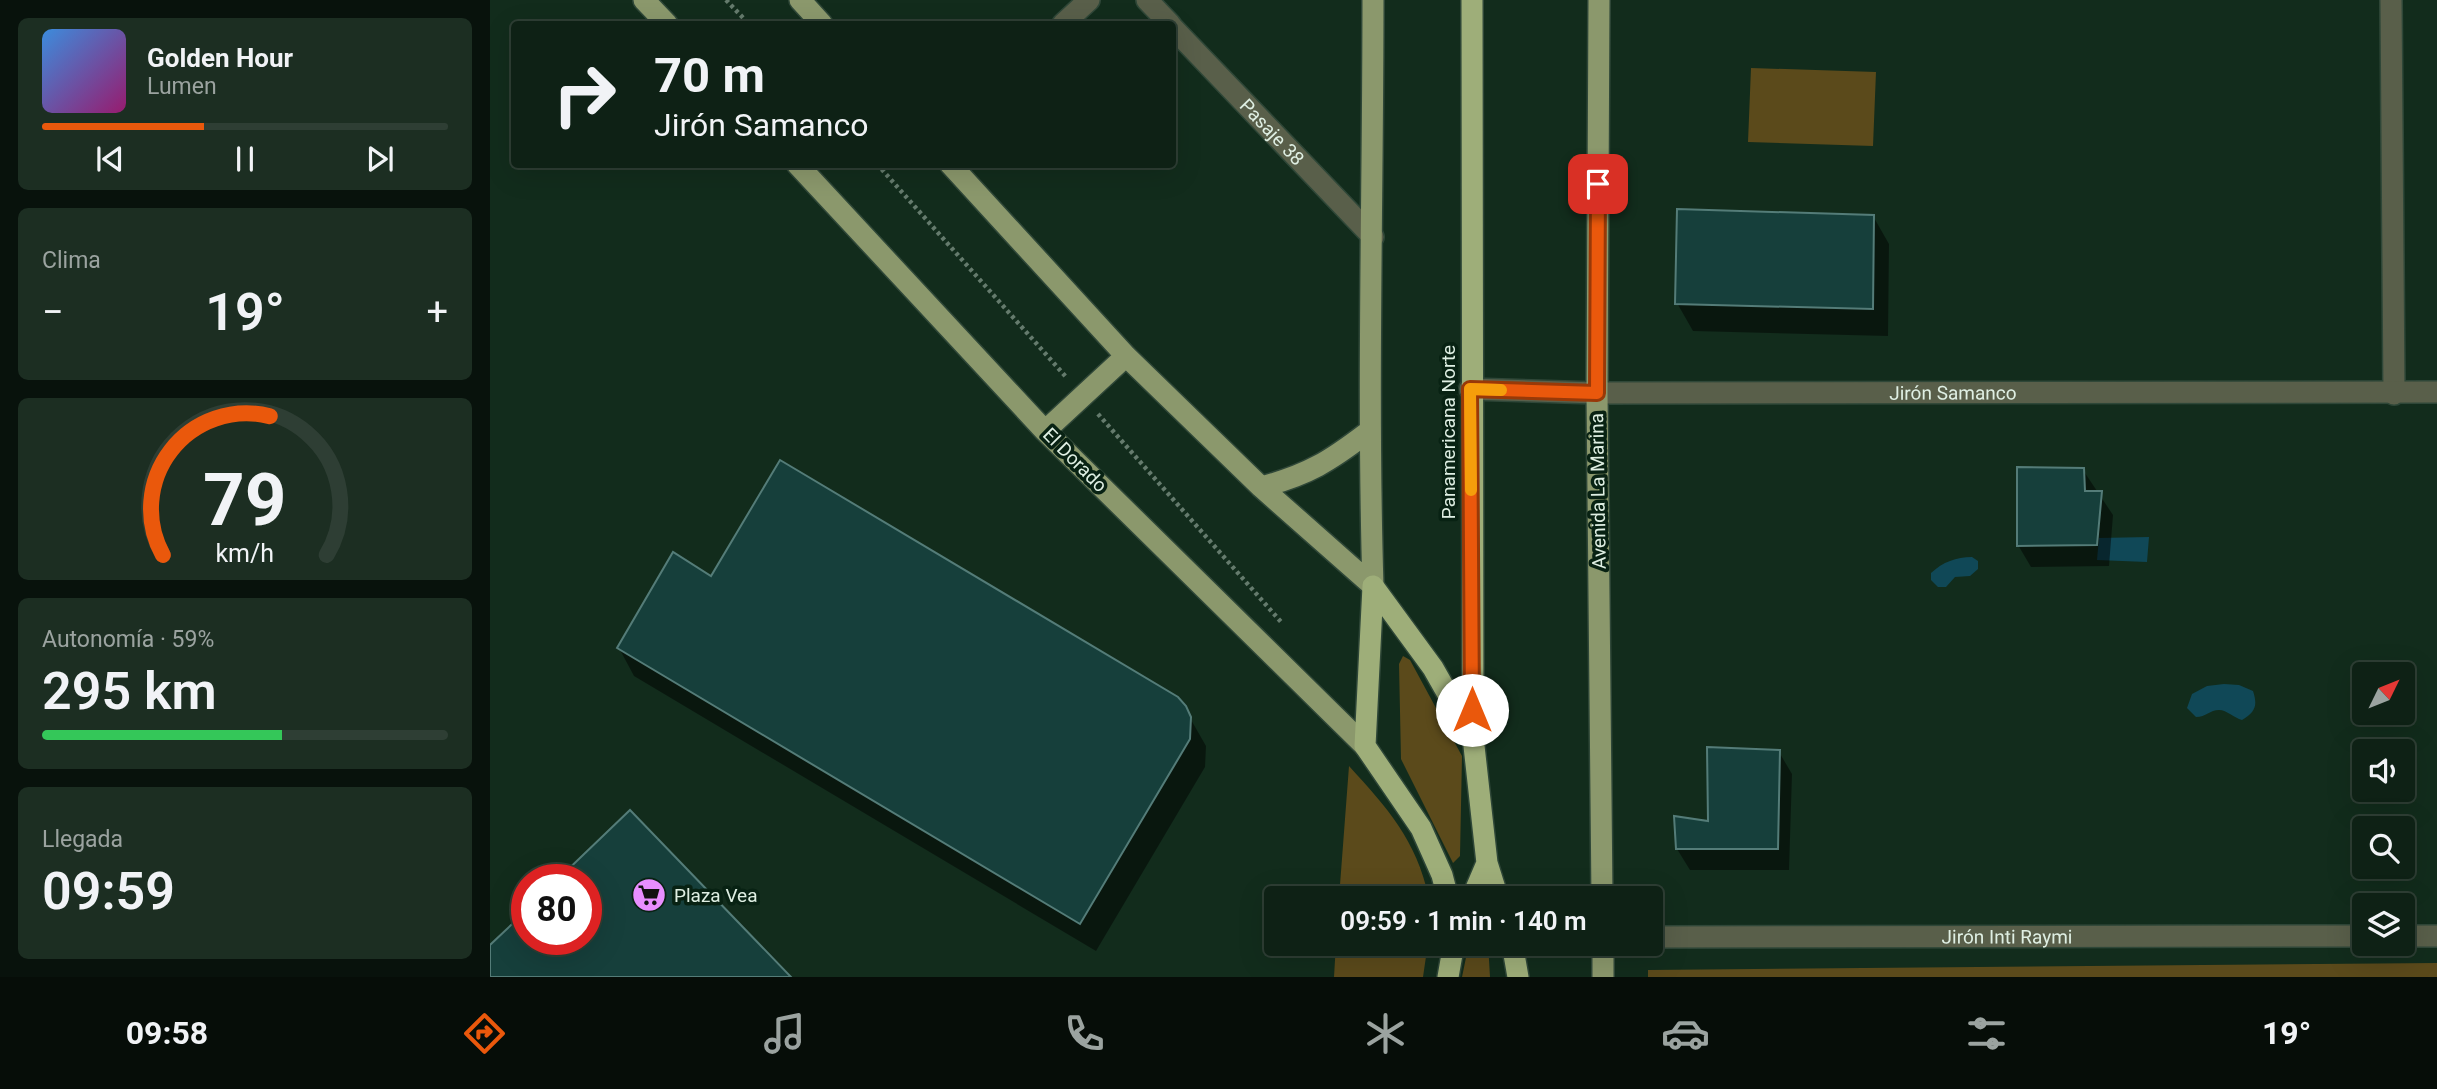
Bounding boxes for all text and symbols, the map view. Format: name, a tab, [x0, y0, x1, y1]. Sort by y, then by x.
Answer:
text: Golden Hour	[147, 43, 293, 73]
text: 70 m	[654, 47, 765, 104]
icon: right	[539, 49, 630, 140]
text: Lumen	[147, 73, 217, 100]
street label: Pasaje 38	[1235, 94, 1309, 170]
text: Jirón Samanco	[654, 106, 868, 144]
icon: previous	[91, 140, 129, 178]
icon: pause	[226, 140, 264, 178]
icon: next	[361, 140, 399, 178]
pin	[1568, 154, 1628, 214]
icon: arrive	[1579, 165, 1617, 203]
text: Clima	[42, 247, 101, 274]
text: 19°	[205, 282, 285, 343]
text: −	[42, 290, 64, 334]
text: +	[426, 290, 448, 334]
street label: Panamericana Norte	[1437, 345, 1460, 519]
street label: Jirón Samanco	[1889, 381, 2017, 404]
street label: Avenida La Marina	[1585, 413, 1611, 569]
street label: El Dorado	[1038, 423, 1112, 497]
text: 79	[203, 457, 287, 543]
text: km/h	[216, 538, 274, 567]
text: Autonomía · 59%	[42, 626, 214, 653]
text: 295 km	[42, 661, 217, 722]
north arrow	[2352, 662, 2415, 724]
map controls	[2352, 662, 2415, 956]
position arrow	[1435, 673, 1509, 747]
button: sound	[2352, 739, 2415, 802]
button: search	[2352, 816, 2415, 879]
text: Llegada	[42, 826, 123, 853]
text: 09:59	[42, 861, 175, 922]
speed limit sign: 80	[511, 864, 602, 955]
supermarket icon: Plaza Vea	[630, 876, 668, 914]
place label: Plaza Vea	[674, 884, 758, 907]
button: layers	[2352, 893, 2415, 956]
text: 09:59 · 1 min · 140 m	[1340, 906, 1587, 936]
street label: Jirón Inti Raymi	[1942, 925, 2072, 948]
icon: directions	[460, 1009, 509, 1058]
icon: music	[760, 1009, 809, 1058]
icon: phone	[1060, 1009, 1109, 1058]
icon: climate	[1361, 1009, 1410, 1058]
icon: car	[1661, 1009, 1710, 1058]
icon: filters	[1962, 1009, 2011, 1058]
text: 09:58	[126, 1014, 208, 1052]
text: 19°	[2262, 1014, 2311, 1052]

